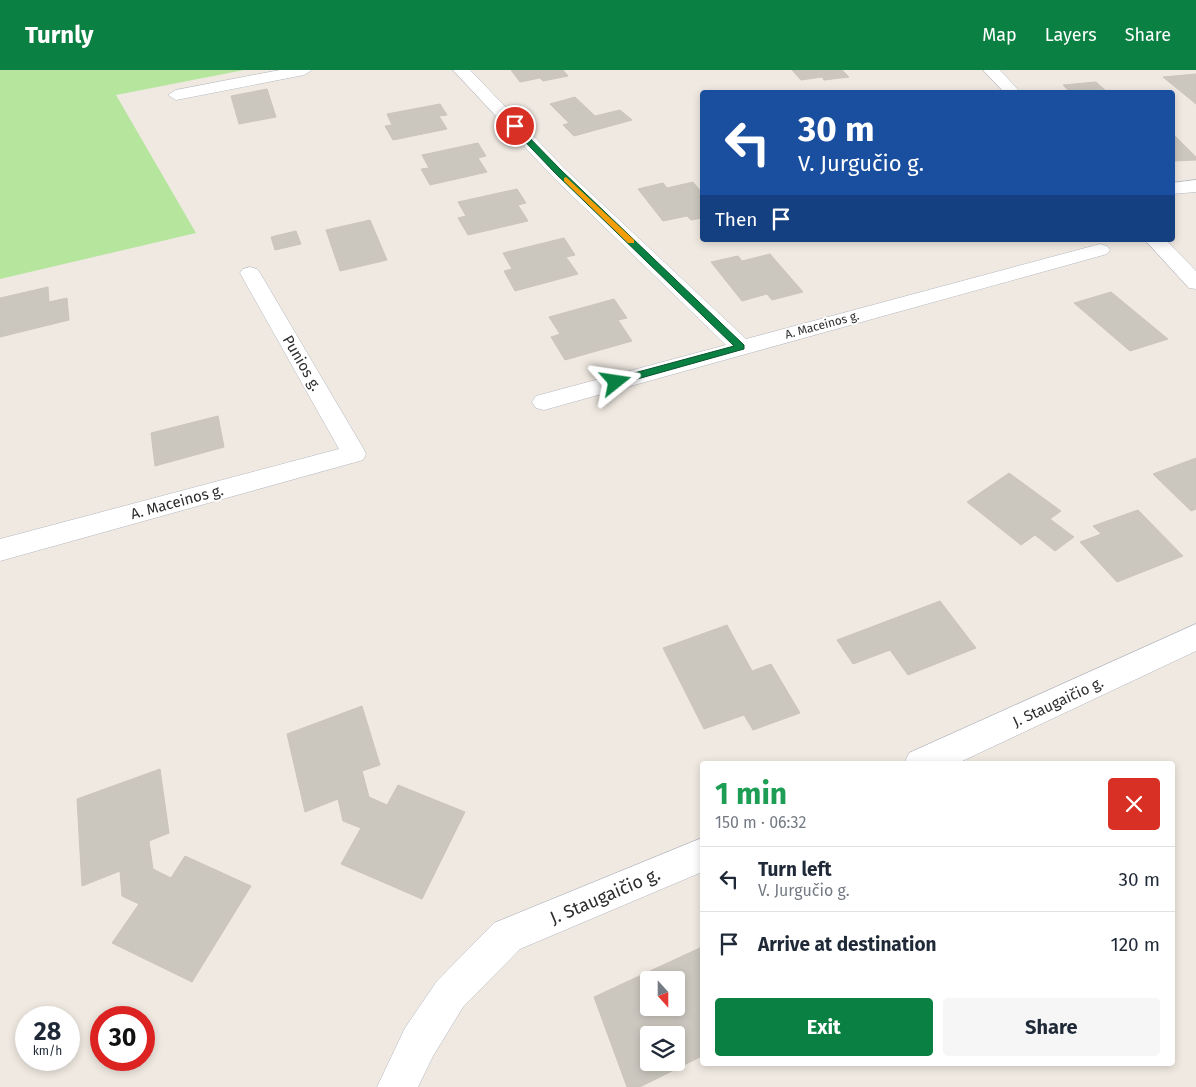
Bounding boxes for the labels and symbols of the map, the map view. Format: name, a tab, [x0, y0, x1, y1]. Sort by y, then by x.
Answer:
pin	[494, 105, 536, 147]
street label: A. Maceinos g.	[783, 308, 861, 342]
street label: Punios g.	[279, 332, 325, 394]
position arrow	[589, 355, 641, 407]
street label: A. Maceinos g.	[129, 481, 225, 523]
street label: J. Staugaičio g.	[1010, 673, 1106, 731]
street label: J. Staugaičio g.	[547, 863, 663, 929]
north arrow	[640, 971, 685, 1016]
speed limit sign: 30	[90, 1006, 155, 1071]

